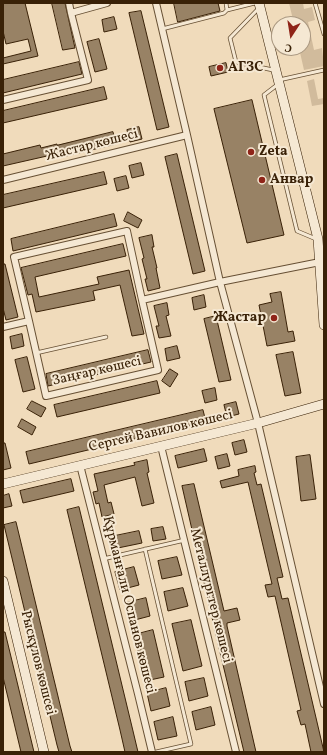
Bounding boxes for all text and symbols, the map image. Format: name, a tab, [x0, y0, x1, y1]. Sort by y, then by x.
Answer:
north arrow	[271, 16, 311, 56]
text: С	[284, 39, 294, 55]
place label: АГЗС	[228, 60, 263, 76]
marker: АГЗС	[215, 63, 225, 73]
street label: Жастар көшесі	[44, 126, 140, 166]
place label: Zeta	[259, 144, 288, 160]
marker: Zeta	[246, 147, 256, 157]
place label: Анвар	[270, 172, 313, 188]
marker: Анвар	[257, 175, 267, 185]
place label: Жастар	[213, 310, 266, 326]
marker: Жастар	[269, 313, 279, 323]
street label: Заңғар көшесі	[51, 354, 143, 390]
street label: Сергей Вавилов көшесі	[87, 407, 235, 457]
street label: Құрманғали Оспанов көшесі	[98, 515, 158, 695]
street label: Металлургтер көшесі	[185, 527, 235, 665]
street label: Рысқұлов көшсеі	[16, 609, 58, 717]

